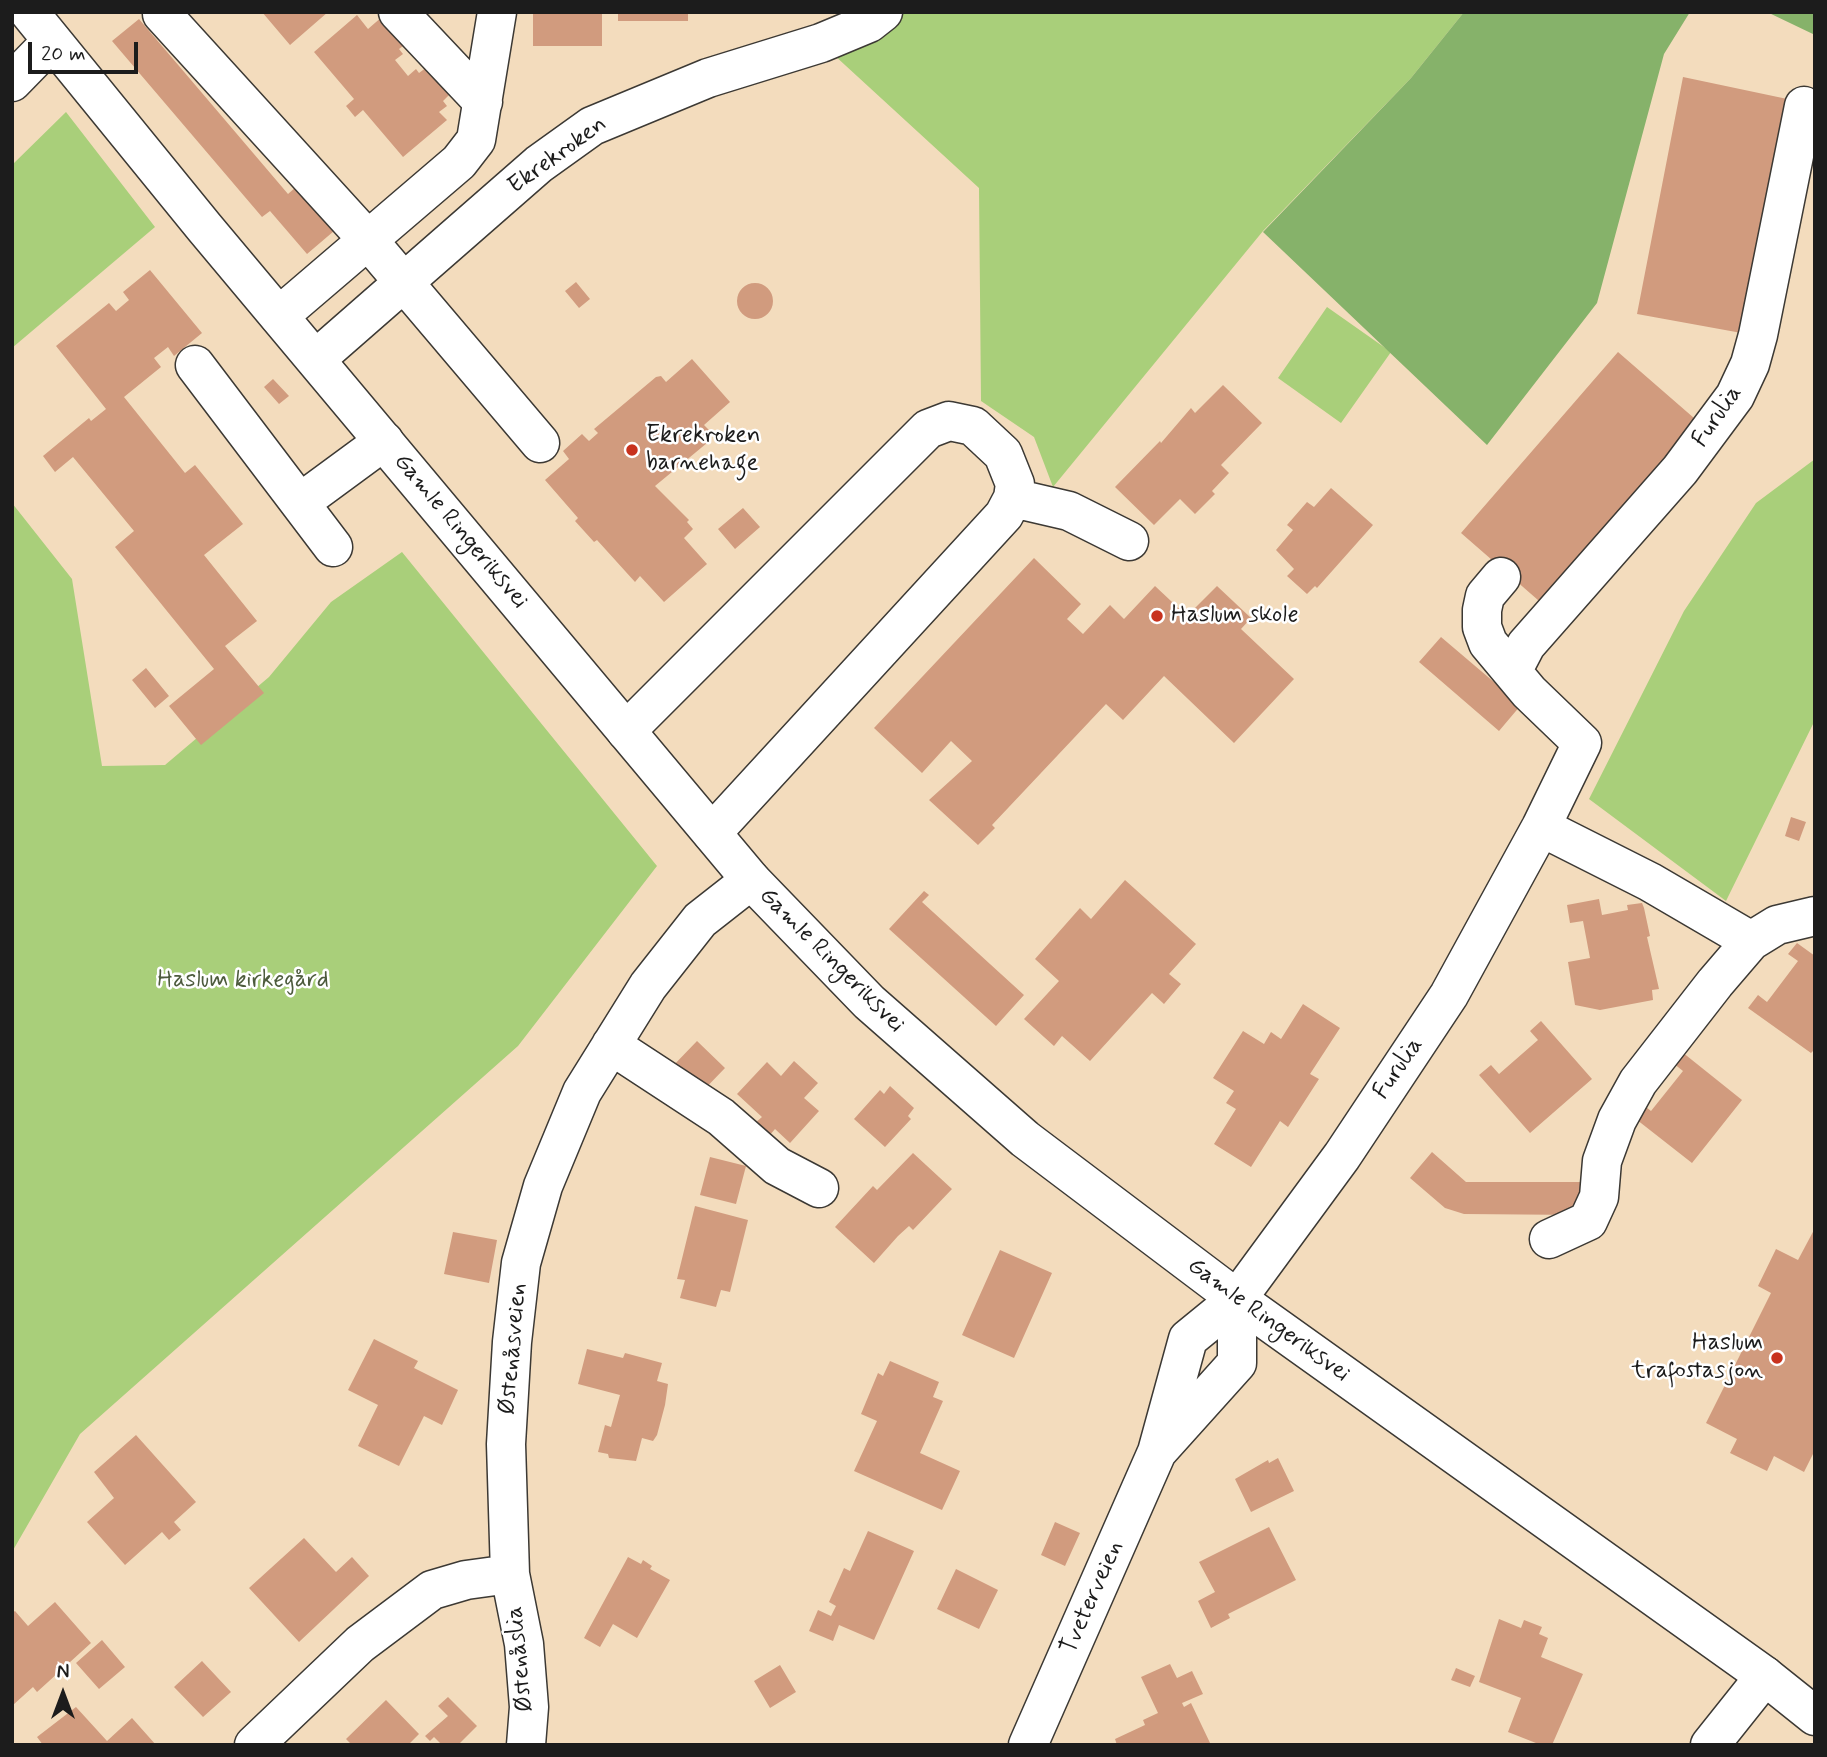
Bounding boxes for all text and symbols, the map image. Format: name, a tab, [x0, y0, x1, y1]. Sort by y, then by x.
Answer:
scale bar	[32, 28, 142, 72]
text: 20 m	[41, 40, 86, 68]
street label: Ekrekroken	[503, 111, 613, 201]
street label: Furulia	[1687, 381, 1749, 453]
place label: Ekrekroken barnehage	[646, 422, 761, 478]
marker: Ekrekroken barnehage	[624, 442, 640, 458]
street label: Gamle Ringeriksvei	[387, 448, 533, 616]
place label: Haslum skole	[1171, 602, 1299, 630]
marker: Haslum skole	[1149, 608, 1165, 624]
street label: Gamle Ringeriksvei	[752, 882, 910, 1040]
park label: Haslum kirkegård	[157, 967, 329, 995]
street label: Furulia	[1368, 1033, 1430, 1105]
street label: Gamle Ringeriksvei	[1181, 1252, 1355, 1390]
street label: Østenåsveien	[494, 1282, 534, 1416]
place label: Haslum trafostasjon	[1632, 1330, 1763, 1386]
marker: Haslum trafostasjon	[1769, 1350, 1785, 1366]
street label: Tveterveien	[1055, 1537, 1131, 1659]
street label: Østenåslia	[501, 1605, 541, 1713]
north arrow	[28, 1659, 98, 1729]
text: N	[57, 1660, 69, 1685]

